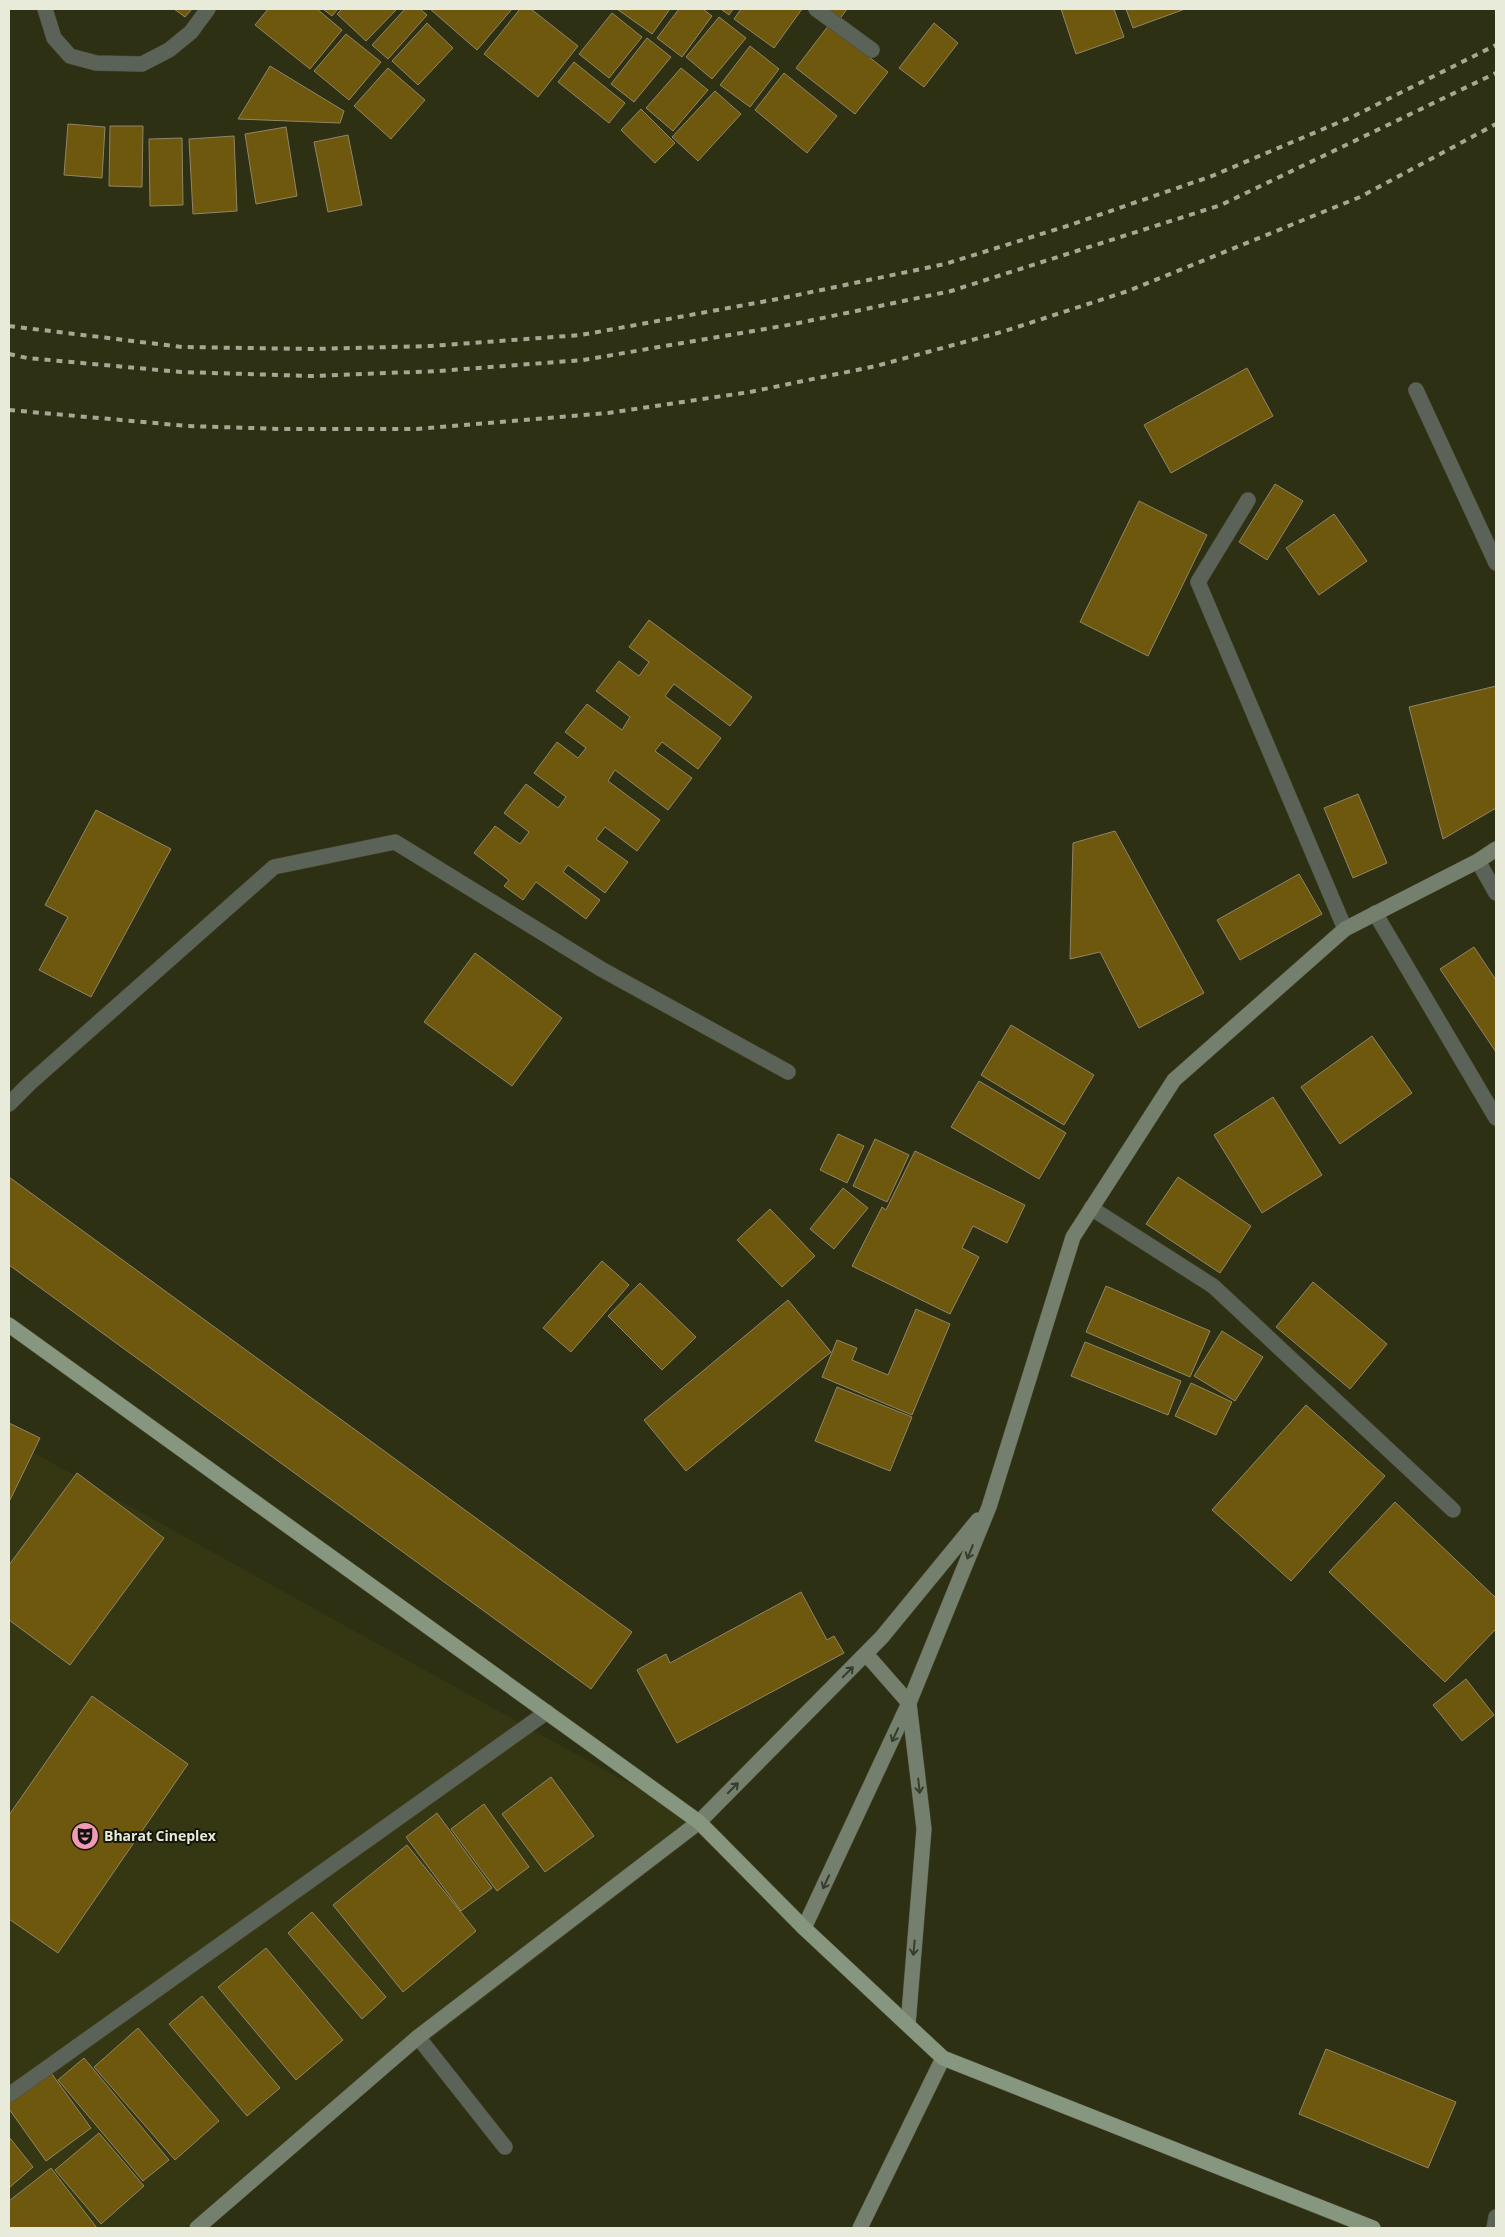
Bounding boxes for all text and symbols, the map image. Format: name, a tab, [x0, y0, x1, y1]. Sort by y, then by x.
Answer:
one-way arrow	[965, 1544, 975, 1559]
one-way arrow	[842, 1666, 854, 1678]
one-way arrow	[889, 1727, 899, 1742]
one-way arrow	[914, 1778, 924, 1794]
one-way arrow	[727, 1782, 739, 1794]
theatre icon: Bharat Cineplex	[70, 1821, 100, 1851]
place label: Bharat Cineplex	[104, 1826, 217, 1845]
one-way arrow	[821, 1874, 830, 1889]
one-way arrow	[909, 1939, 918, 1955]

